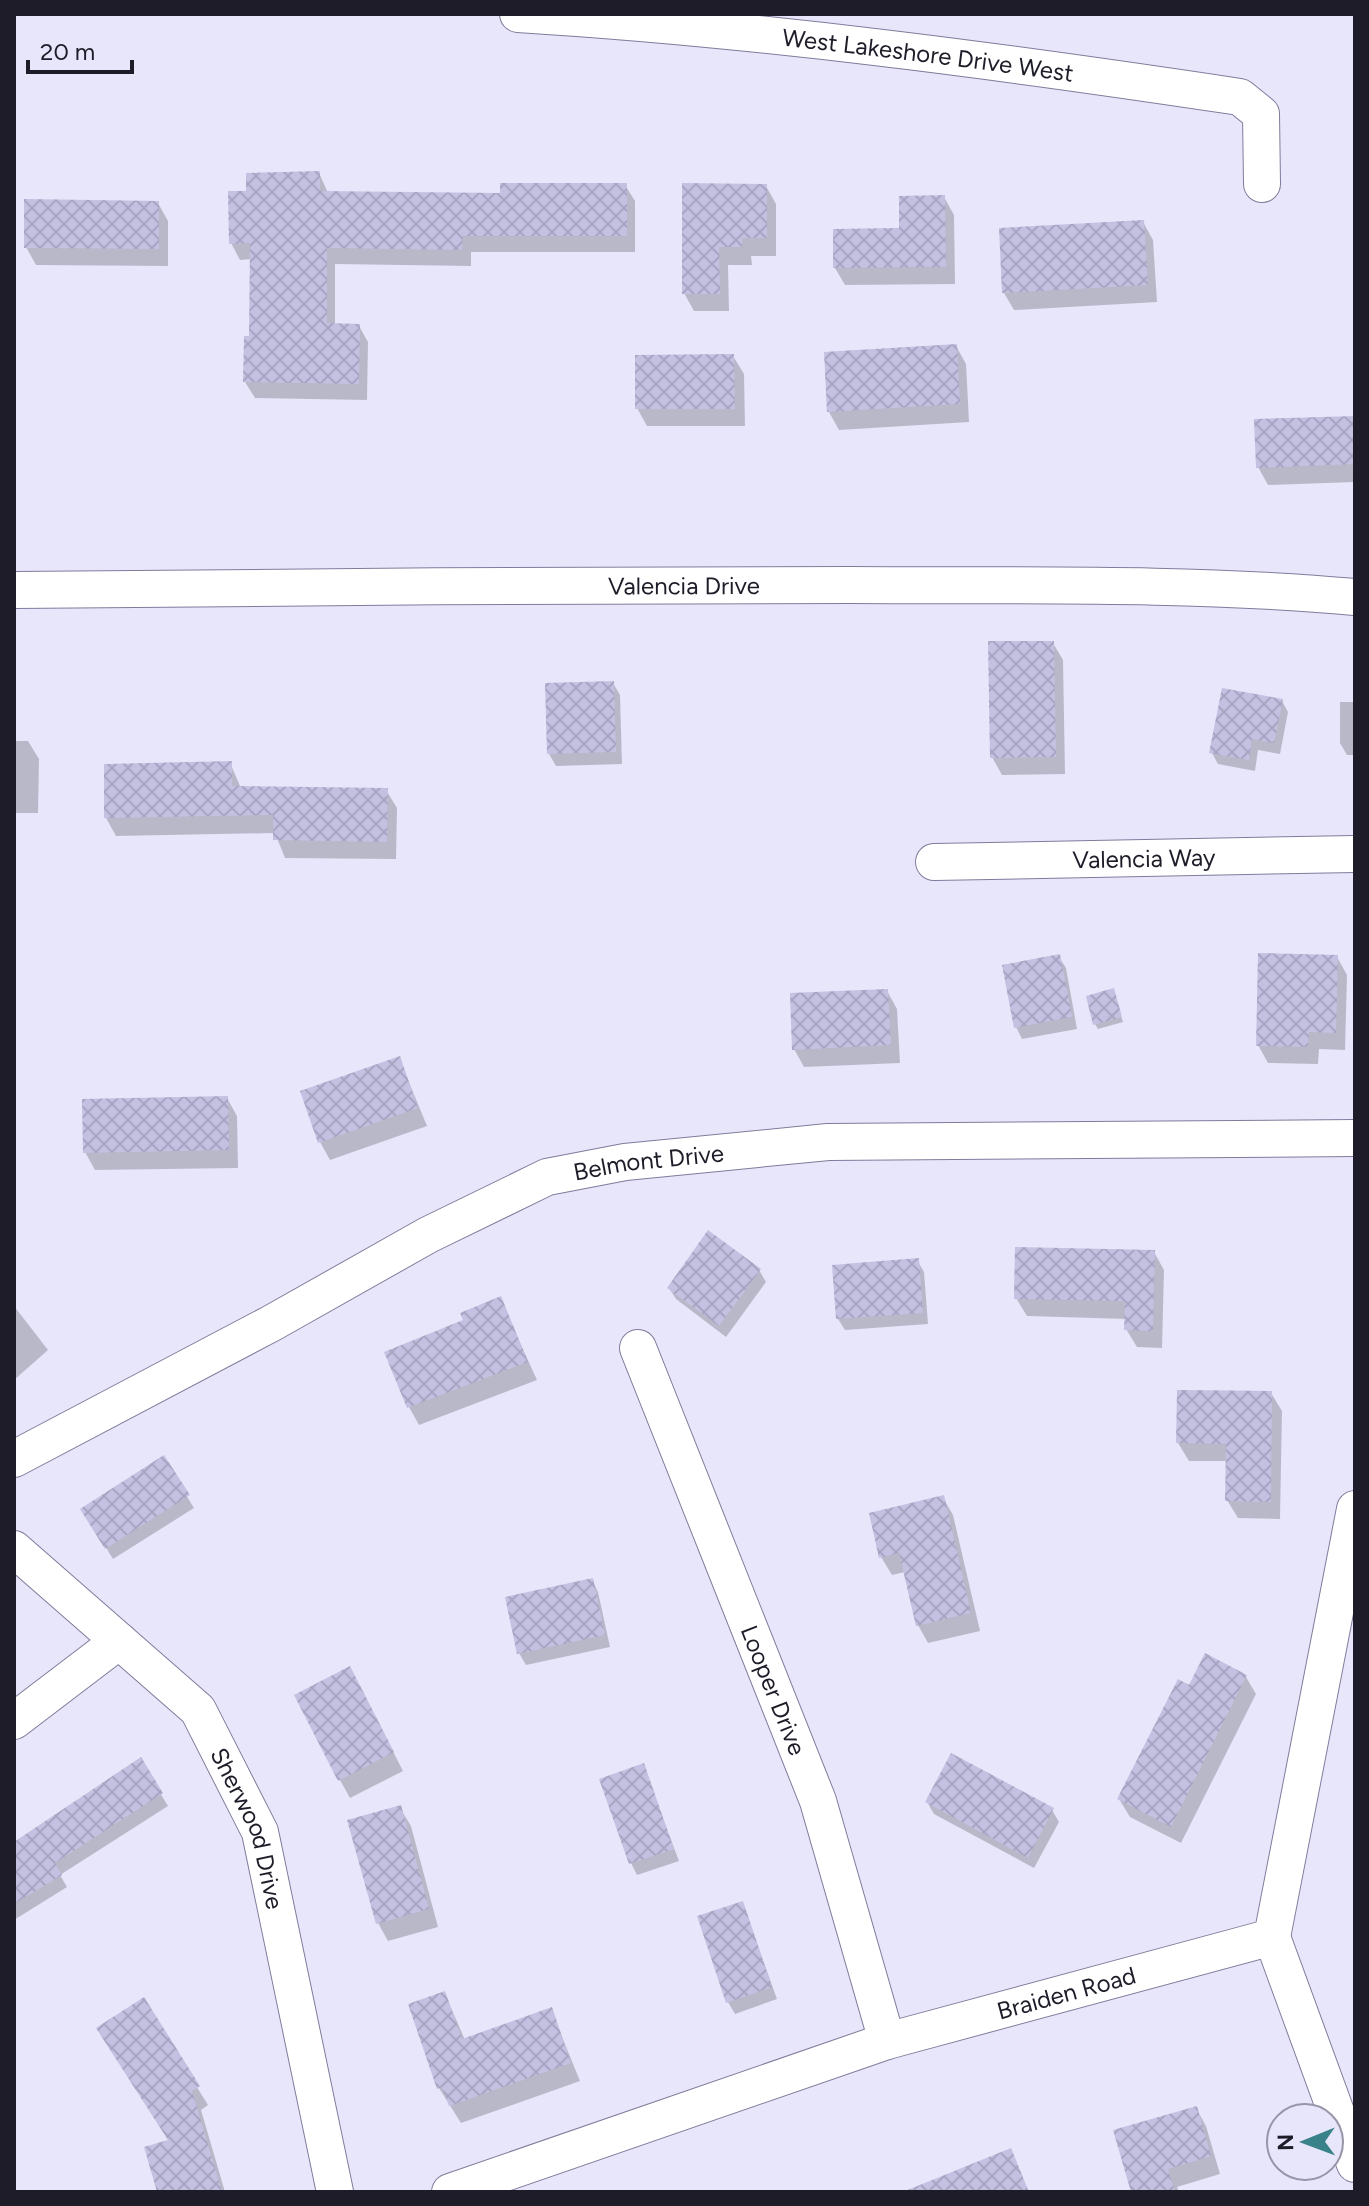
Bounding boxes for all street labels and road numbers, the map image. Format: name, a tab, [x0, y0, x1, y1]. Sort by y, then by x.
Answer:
street label: West Lakeshore Drive West	[781, 22, 1075, 87]
street label: Valencia Drive	[608, 571, 760, 600]
street label: Valencia Way	[1072, 842, 1216, 874]
street label: Belmont Drive	[571, 1138, 725, 1186]
street label: Looper Drive	[735, 1621, 813, 1759]
street label: Sherwood Drive	[205, 1743, 290, 1912]
street label: Braiden Road	[994, 1960, 1139, 2025]

